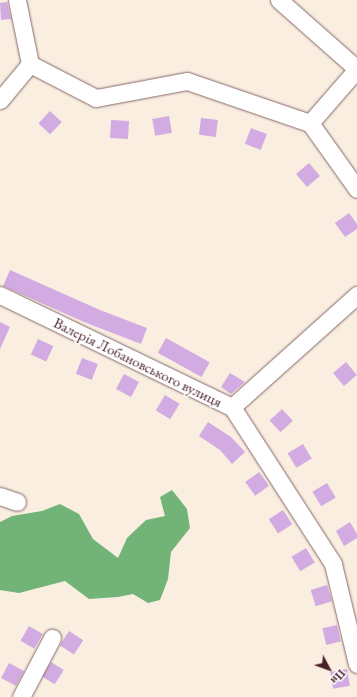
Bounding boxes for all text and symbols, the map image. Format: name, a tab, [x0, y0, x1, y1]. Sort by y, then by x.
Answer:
street label: Валерія Лобановського вулиця	[51, 313, 225, 411]
north arrow	[309, 649, 349, 689]
text: Пн	[328, 667, 348, 687]

